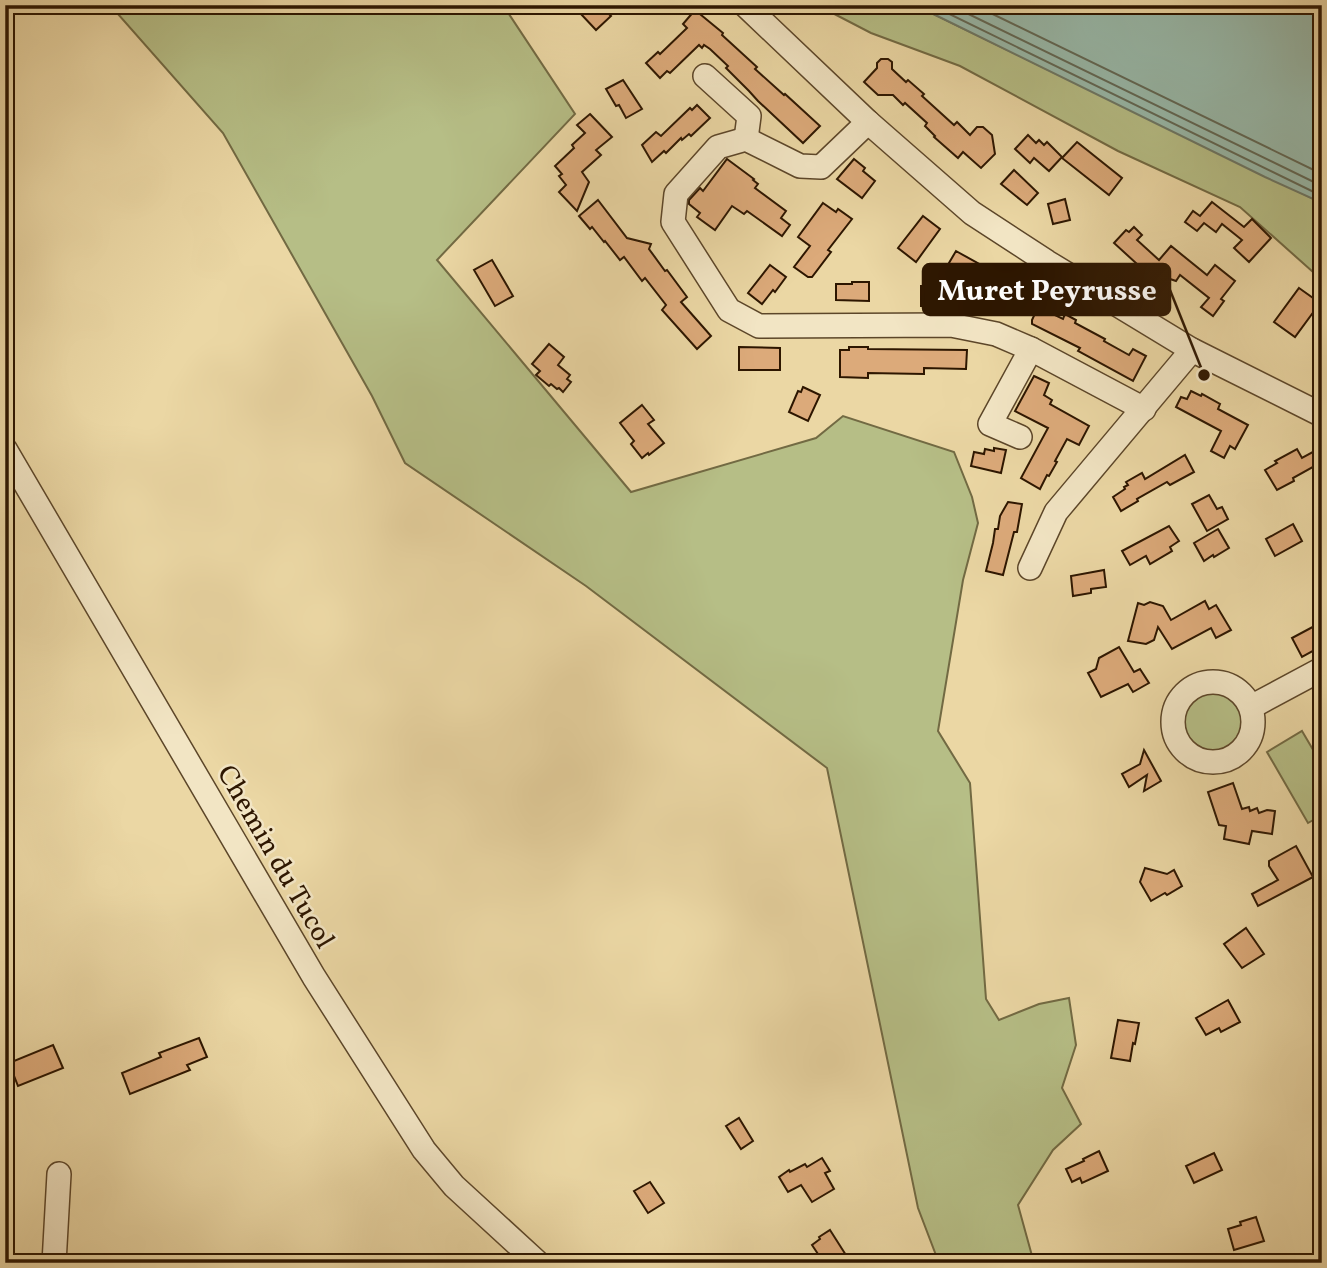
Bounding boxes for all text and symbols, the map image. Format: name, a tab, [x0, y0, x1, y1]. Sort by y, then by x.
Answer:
callout: Muret Peyrusse	[923, 264, 1170, 315]
text: Muret Peyrusse	[937, 271, 1157, 313]
street label: Chemin du Tucol	[206, 758, 343, 956]

